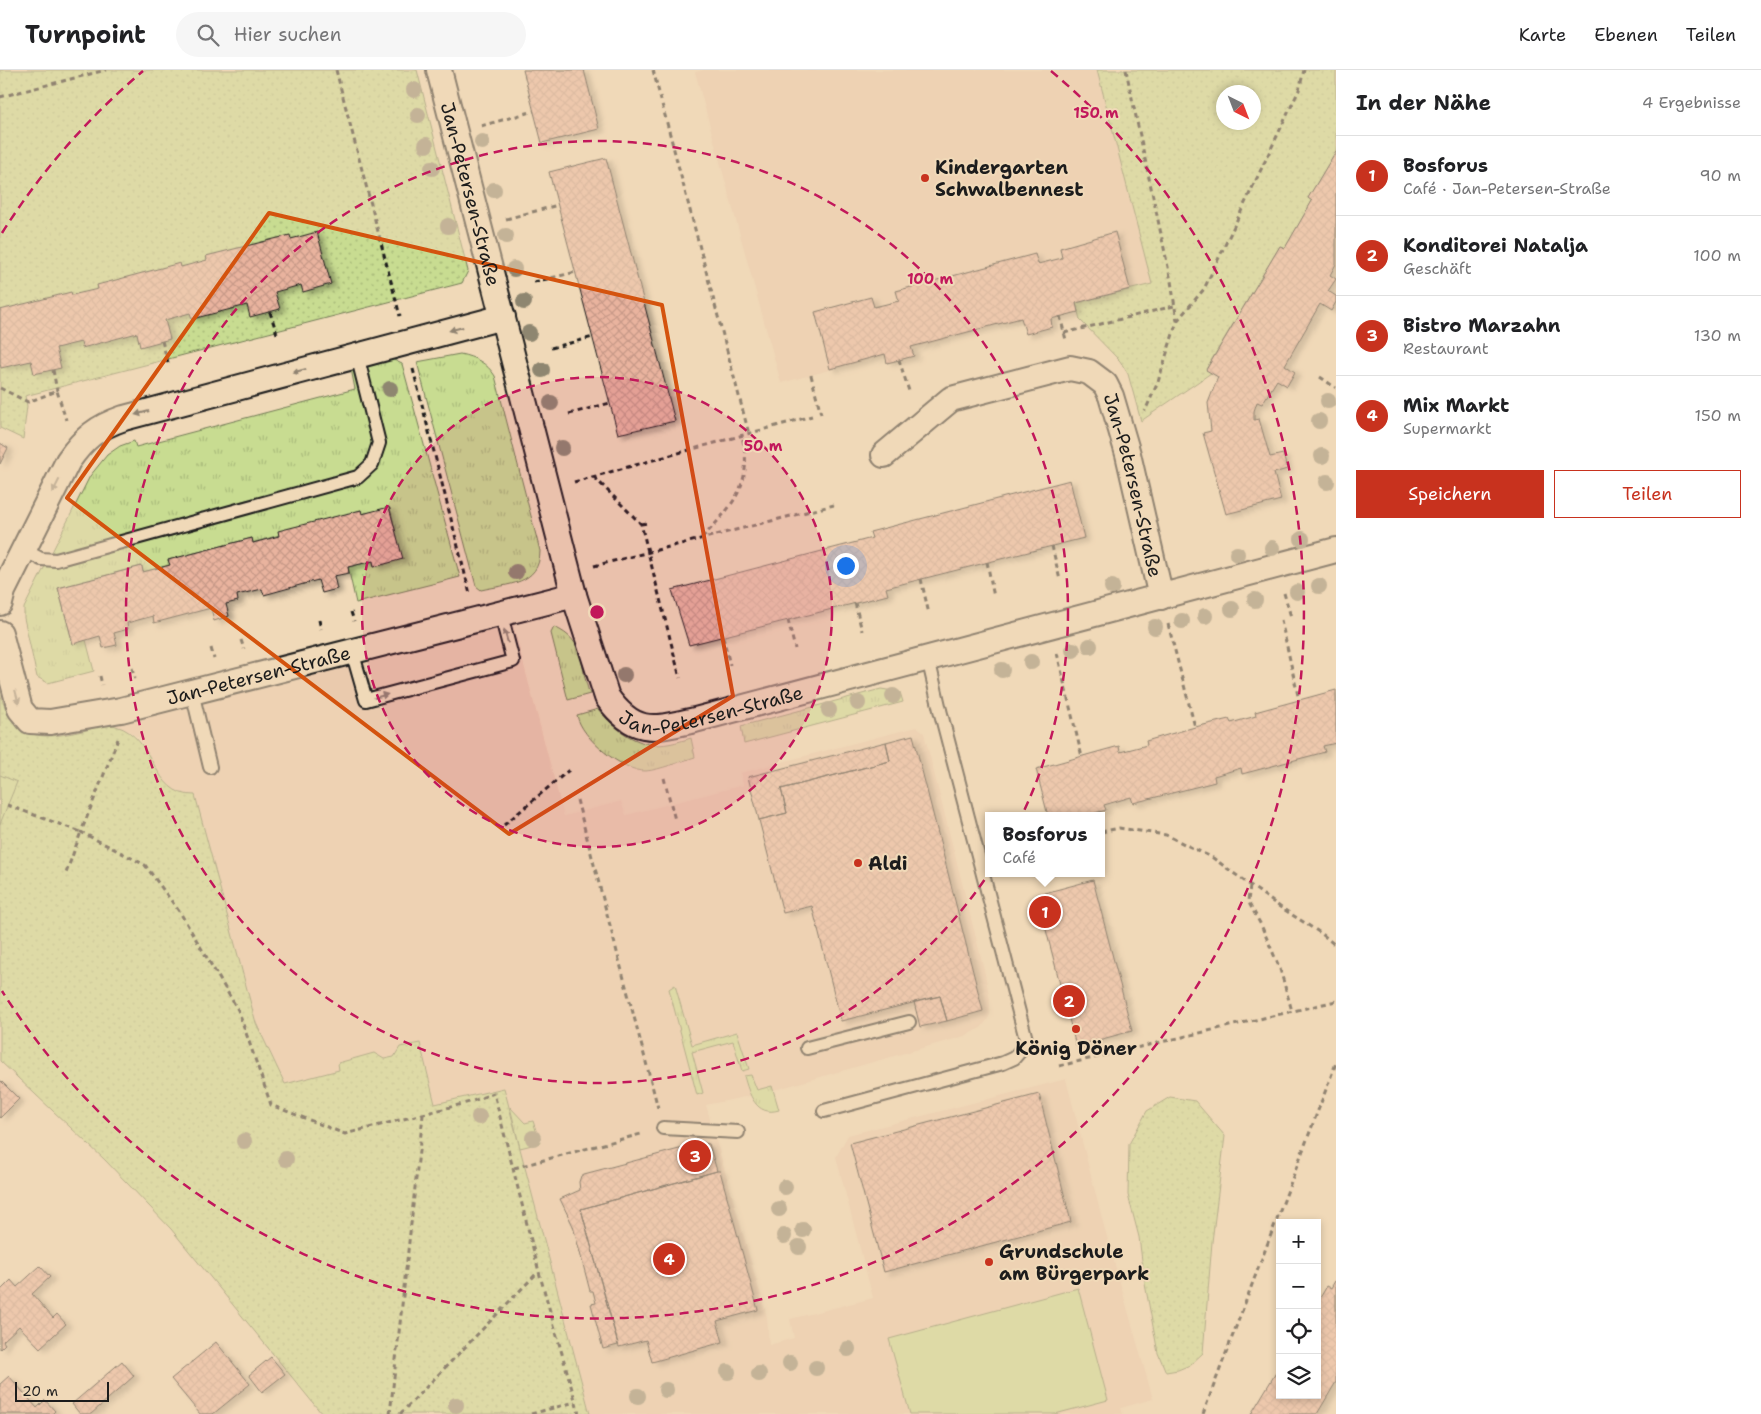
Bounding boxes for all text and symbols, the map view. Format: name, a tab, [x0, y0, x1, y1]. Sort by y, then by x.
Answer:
search box	[176, 12, 526, 57]
text: Turnpoint	[25, 19, 146, 51]
icon: search	[194, 21, 222, 49]
text: Hier suchen	[234, 22, 341, 47]
text: Karte	[1519, 23, 1566, 47]
text: Ebenen	[1594, 23, 1658, 47]
text: Teilen	[1686, 23, 1736, 47]
north arrow	[1216, 85, 1261, 130]
text: In der Nähe	[1356, 89, 1491, 117]
text: 4 Ergebnisse	[1642, 92, 1741, 113]
street label: Jan-Petersen-Straße	[435, 100, 506, 289]
text: 150 m	[1073, 103, 1119, 123]
text: Bosforus	[1403, 153, 1488, 178]
place label: Kindergarten Schwalbennest	[935, 155, 1084, 202]
text: 1	[1368, 165, 1376, 186]
text: 90 m	[1700, 165, 1741, 186]
marker: Kindergarten Schwalbennest	[919, 172, 931, 184]
text: Café · Jan-Petersen-Straße	[1403, 178, 1611, 199]
text: Konditorei Natalja	[1403, 233, 1588, 258]
text: 2	[1366, 245, 1378, 266]
text: 100 m	[1693, 245, 1741, 266]
text: Geschäft	[1403, 258, 1472, 279]
text: 100 m	[907, 269, 953, 289]
text: Bistro Marzahn	[1403, 313, 1560, 338]
text: 3	[1366, 325, 1378, 346]
text: 130 m	[1694, 325, 1741, 346]
one-way arrow	[448, 326, 463, 334]
text: Restaurant	[1403, 338, 1489, 359]
one-way arrow	[291, 367, 306, 375]
street label: Jan-Petersen-Straße	[1098, 390, 1168, 580]
text: Mix Markt	[1403, 393, 1509, 418]
text: 4	[1366, 405, 1378, 426]
text: 150 m	[1694, 405, 1741, 426]
one-way arrow	[134, 409, 149, 417]
text: Supermarkt	[1403, 418, 1492, 439]
text: 50 m	[744, 436, 783, 456]
button: Speichern	[1356, 470, 1544, 518]
button: Teilen	[1554, 470, 1741, 518]
one-way arrow	[52, 479, 60, 493]
your location	[833, 553, 859, 579]
centre of rings	[588, 603, 606, 621]
one-way arrow	[502, 629, 510, 644]
street label: Jan-Petersen-Straße	[164, 640, 353, 711]
street label: Jan-Petersen-Straße	[613, 680, 806, 740]
one-way arrow	[14, 690, 22, 705]
one-way arrow	[374, 692, 389, 700]
popup	[985, 812, 1105, 877]
text: Bosforus	[1002, 822, 1088, 847]
text: Café	[1002, 847, 1036, 868]
place label: Aldi	[868, 851, 908, 876]
marker: Aldi	[852, 857, 864, 869]
pin: 1	[1029, 893, 1061, 931]
pin: 2	[1053, 982, 1085, 1020]
marker: König Döner	[1070, 1023, 1082, 1035]
place label: König Döner	[1015, 1036, 1137, 1061]
pin: 3	[679, 1137, 711, 1175]
map controls	[1276, 1219, 1321, 1399]
button: +	[1276, 1219, 1321, 1264]
place label: Grundschule am Bürgerpark	[999, 1239, 1149, 1286]
pin: 4	[653, 1240, 685, 1278]
marker: Grundschule am Bürgerpark	[983, 1256, 995, 1268]
button: −	[1276, 1264, 1321, 1309]
button: locate	[1276, 1309, 1321, 1354]
button: layers	[1276, 1354, 1321, 1399]
scale bar	[15, 1379, 109, 1402]
text: 20 m	[22, 1382, 58, 1400]

